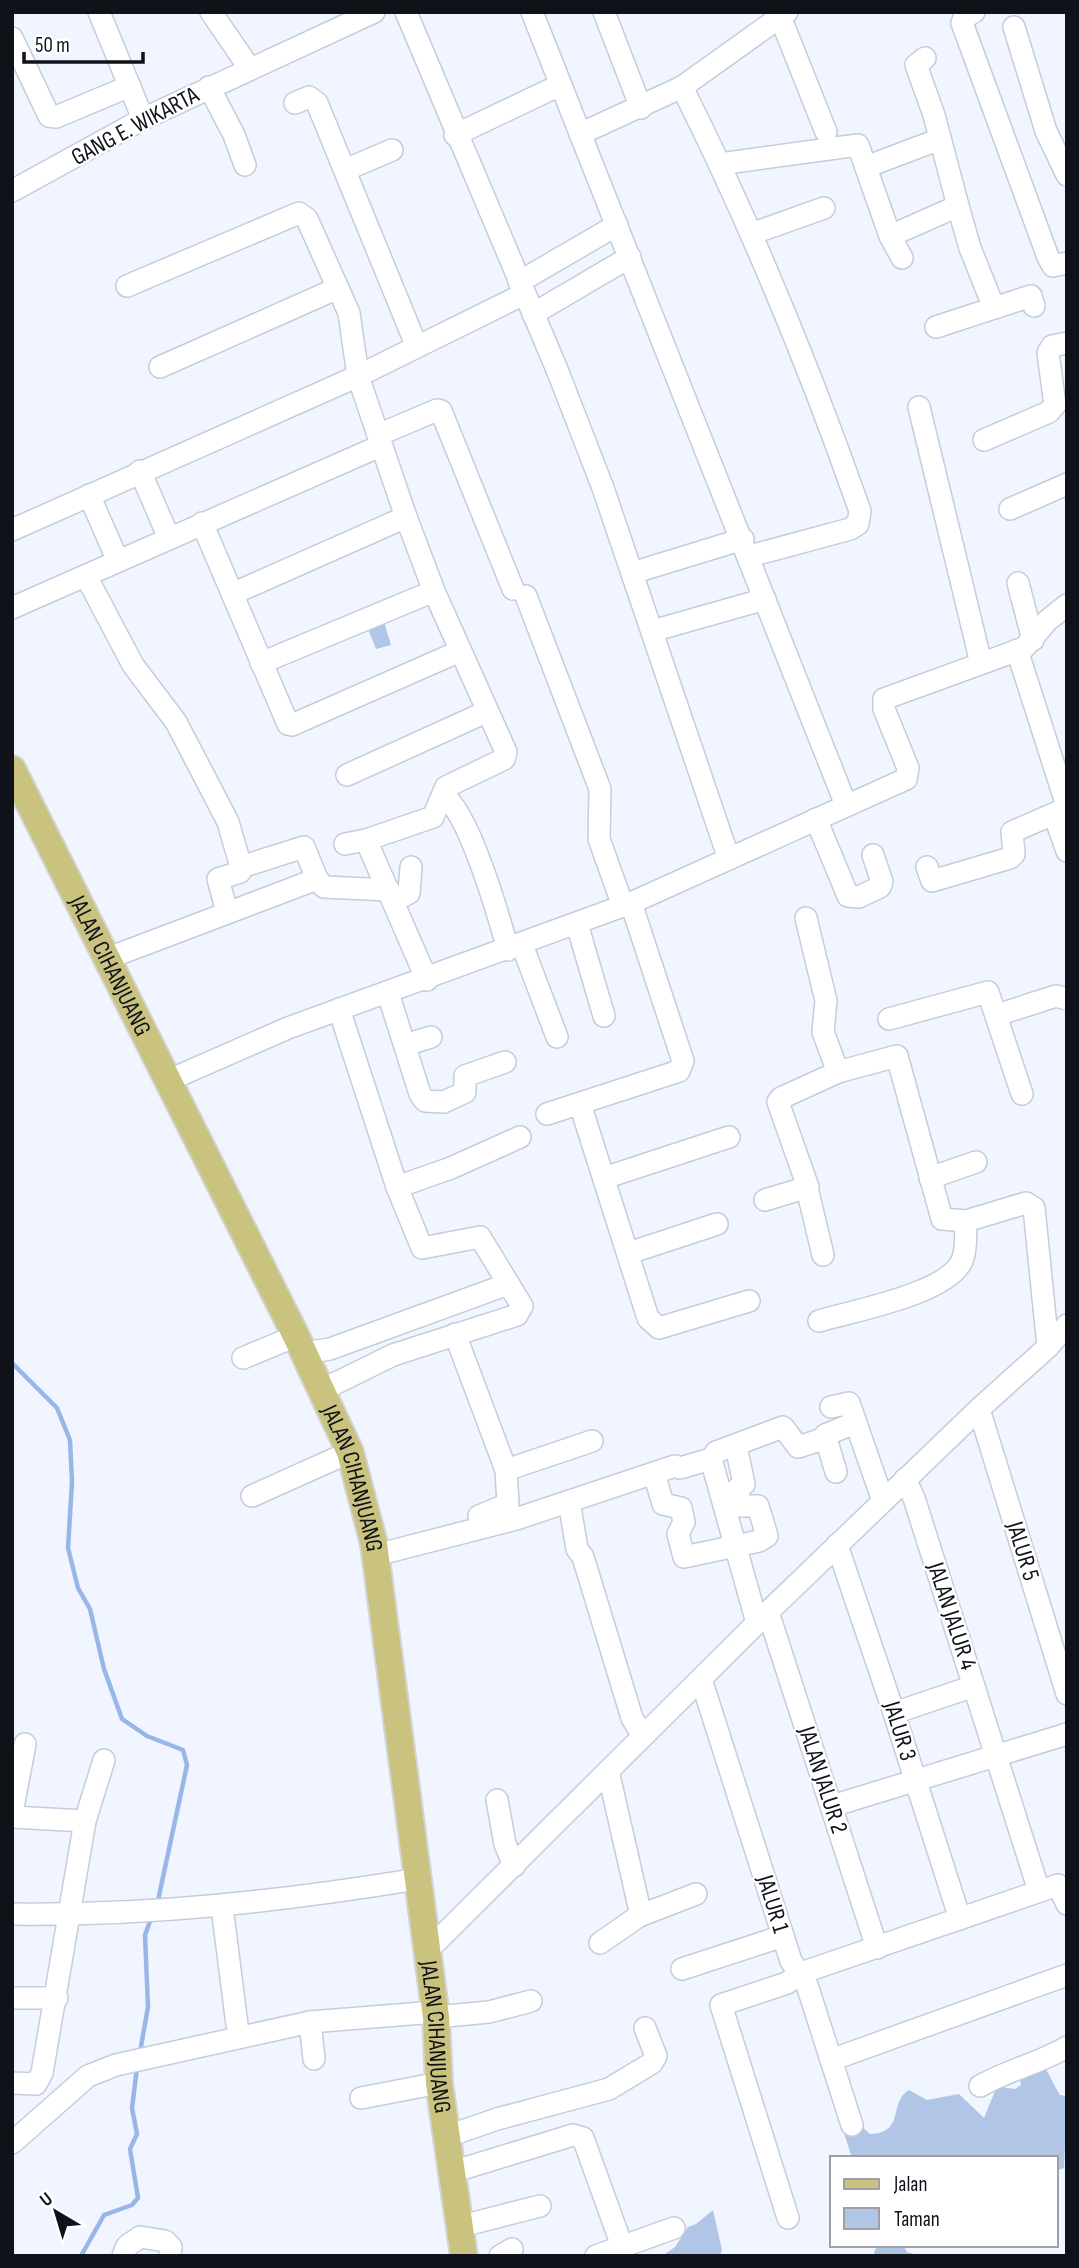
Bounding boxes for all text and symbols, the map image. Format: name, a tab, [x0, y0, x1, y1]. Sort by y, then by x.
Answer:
scale bar	[24, 21, 144, 65]
text: 50 m	[35, 33, 70, 58]
street label: GANG E. WIKARTA	[66, 80, 204, 172]
street label: JALAN CIHANJUANG	[63, 890, 158, 1041]
street label: JALAN CIHANJUANG	[315, 1399, 389, 1553]
street label: JALUR 5	[1000, 1517, 1046, 1584]
street label: JALAN JALUR 4	[921, 1558, 983, 1673]
street label: JALUR 3	[877, 1697, 923, 1764]
street label: JALAN JALUR 2	[792, 1722, 854, 1837]
street label: JALUR 1	[750, 1871, 796, 1937]
street label: JALAN CIHANJUANG	[414, 1958, 458, 2115]
legend	[830, 2156, 1058, 2247]
text: Jalan	[893, 2172, 927, 2197]
north arrow	[21, 2177, 91, 2247]
text: U	[35, 2188, 57, 2212]
text: Taman	[894, 2207, 940, 2232]

